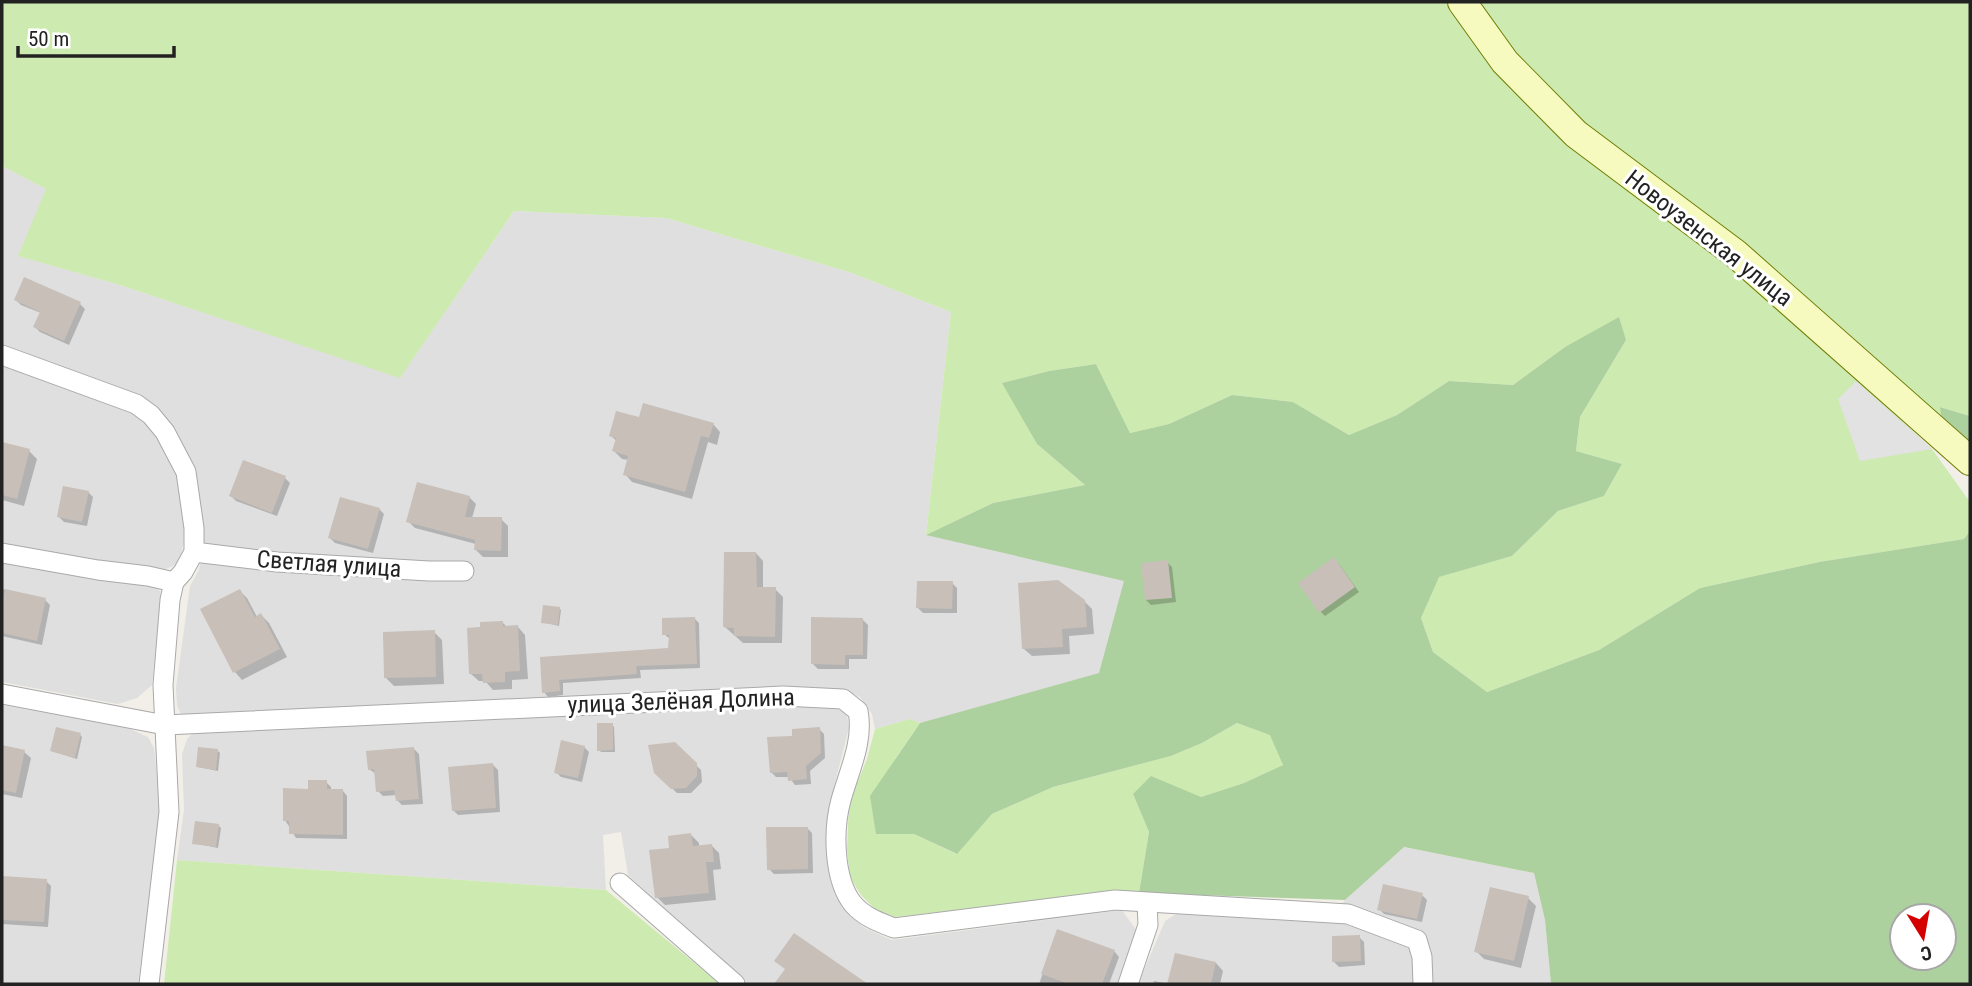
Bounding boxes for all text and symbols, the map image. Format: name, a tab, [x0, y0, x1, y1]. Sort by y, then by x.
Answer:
scale bar	[18, 14, 173, 58]
text: 50 m	[28, 27, 69, 51]
street label: Новоузенская улица	[1620, 164, 1798, 312]
street label: Светлая улица	[256, 545, 402, 583]
street label: улица Зелёная Долина	[567, 683, 795, 719]
north arrow	[1888, 902, 1958, 972]
text: С	[1918, 941, 1934, 966]

